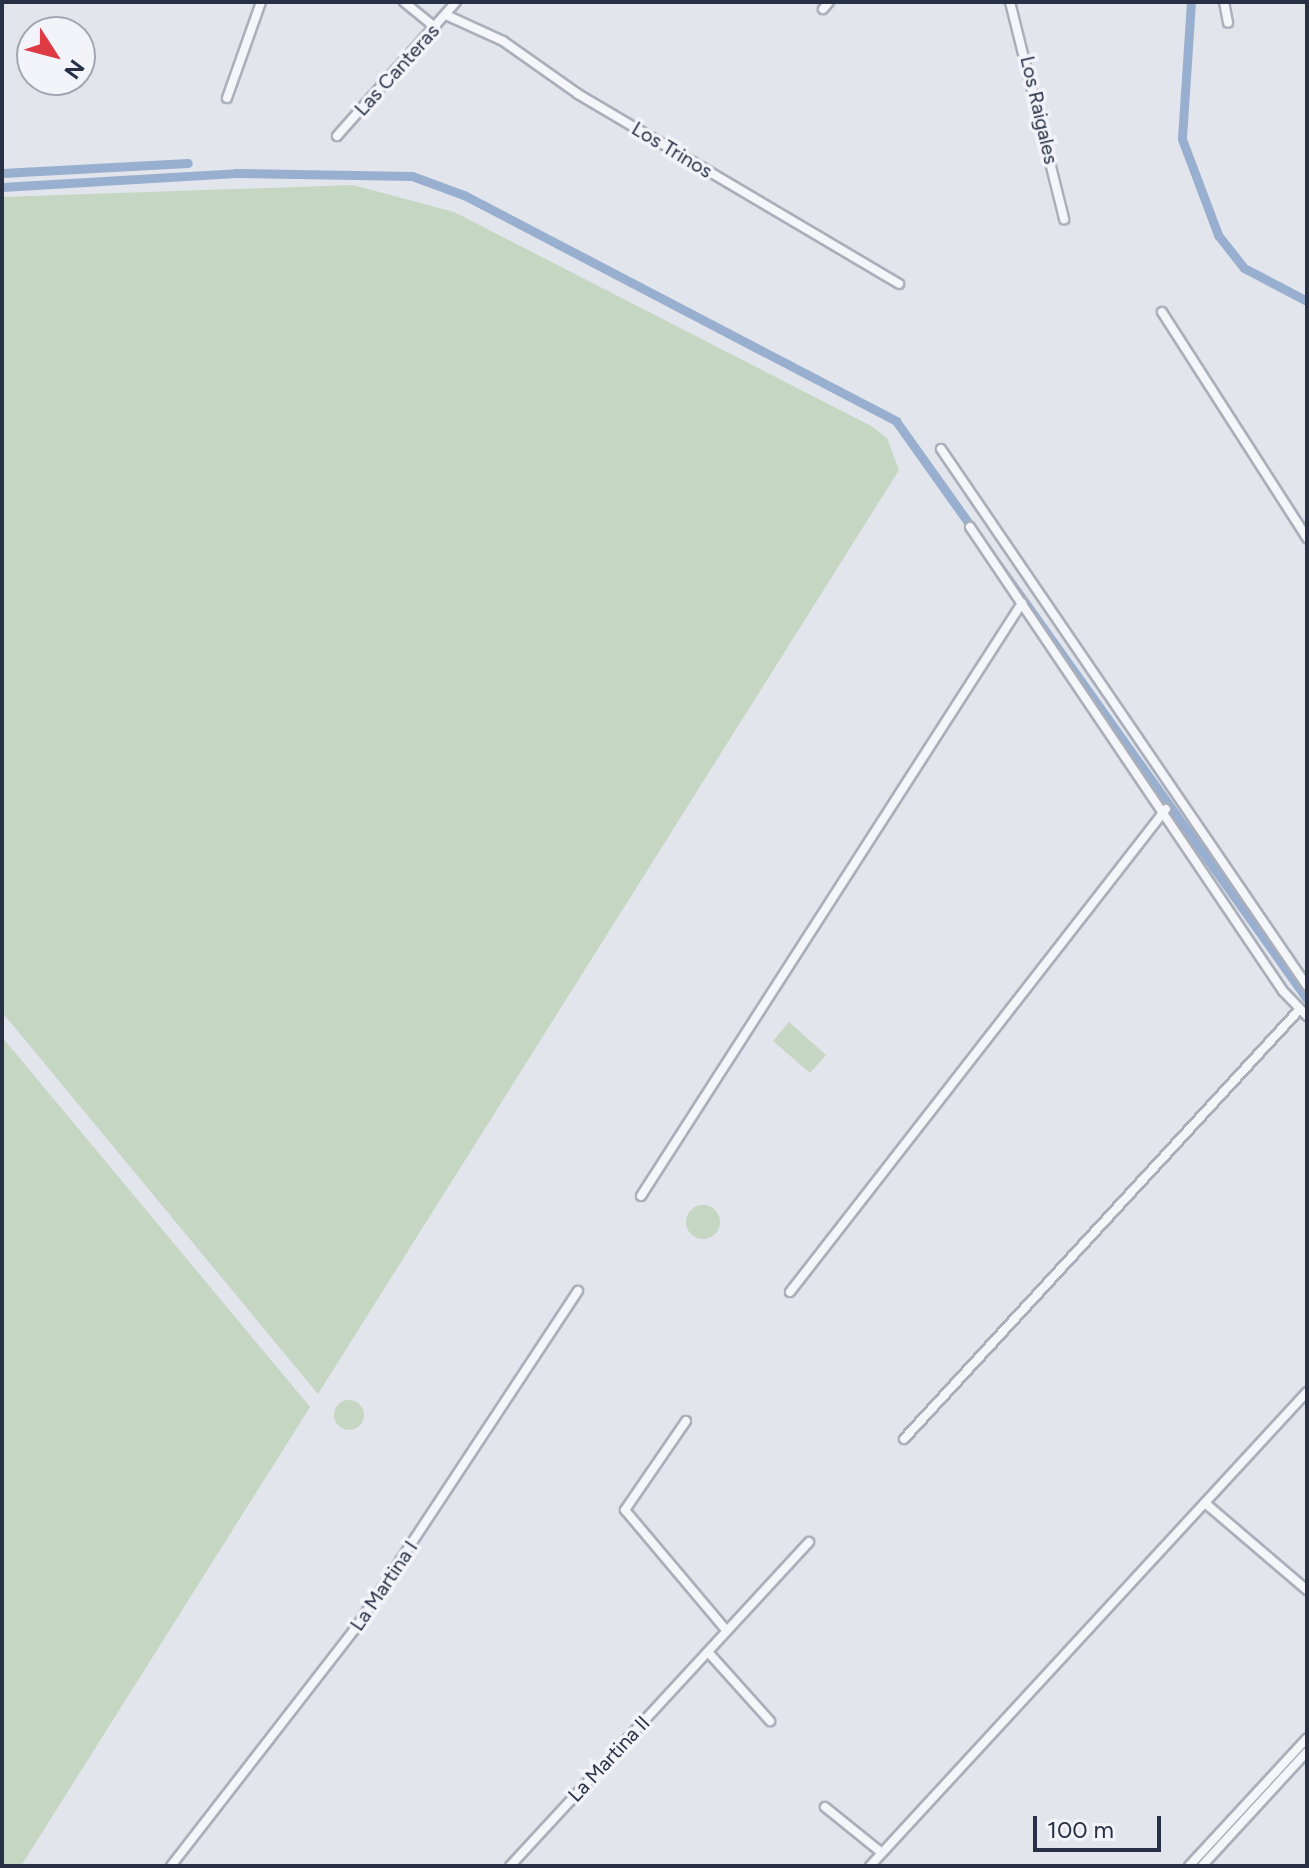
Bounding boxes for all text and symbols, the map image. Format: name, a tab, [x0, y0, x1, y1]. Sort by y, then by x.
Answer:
north arrow	[16, 16, 96, 96]
street label: Las Canteras	[349, 19, 445, 121]
text: N	[58, 54, 90, 84]
street label: Los Raigales	[1015, 54, 1063, 166]
street label: Los Trinos	[627, 117, 717, 183]
street label: La Martina I	[345, 1536, 423, 1636]
street label: La Martina II	[563, 1711, 655, 1807]
scale bar	[1037, 1800, 1165, 1850]
text: 100 m	[1047, 1815, 1114, 1844]

